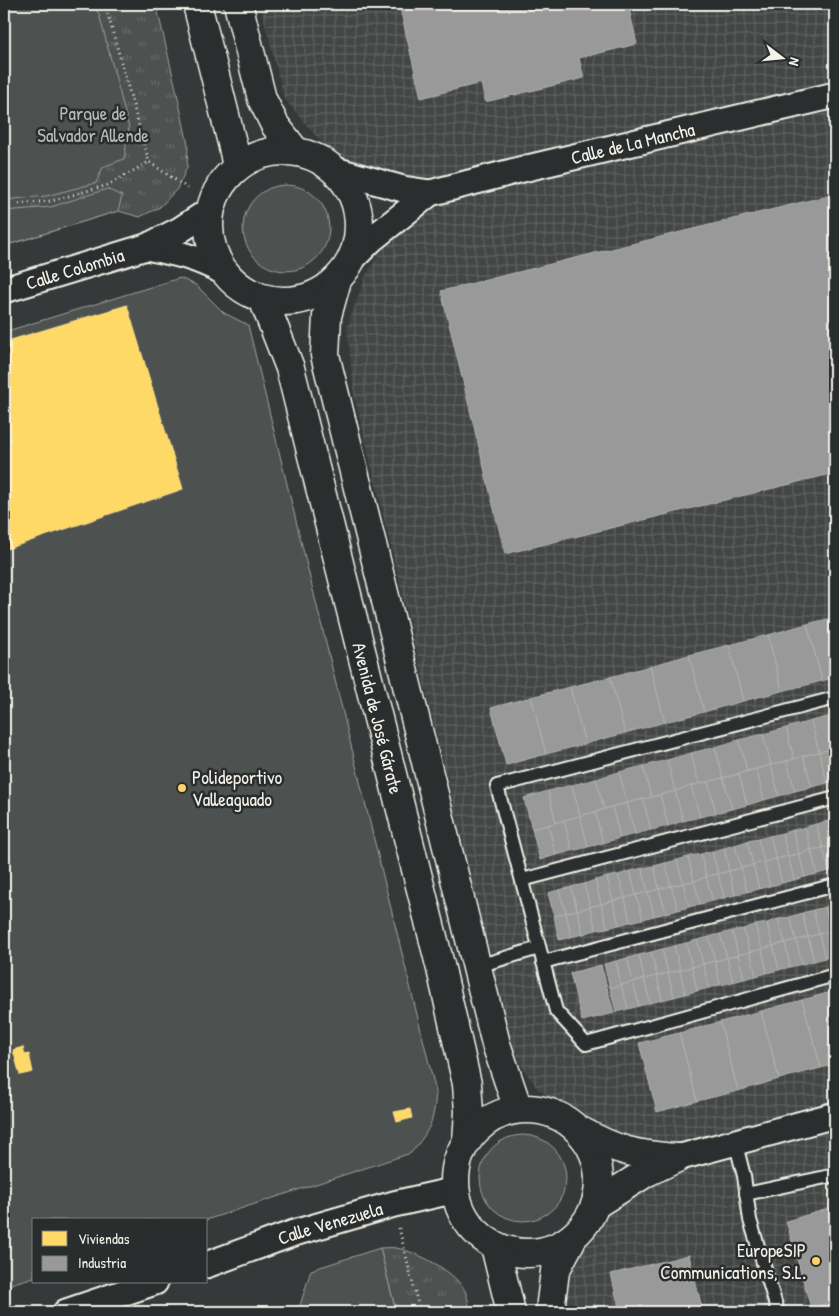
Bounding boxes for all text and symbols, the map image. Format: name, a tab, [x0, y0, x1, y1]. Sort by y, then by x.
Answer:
north arrow	[756, 32, 806, 82]
text: N	[785, 56, 805, 68]
park label: Parque de Salvador Allende	[37, 100, 149, 148]
street label: Calle de La Mancha	[568, 116, 698, 170]
street label: Calle Colombia	[23, 241, 128, 296]
street label: Avenida de José Gárate	[346, 640, 410, 797]
place label: Polideportivo Valleaguado	[192, 764, 283, 812]
marker: Polideportivo Valleaguado	[176, 782, 188, 794]
street label: Calle Venezuela	[274, 1195, 386, 1251]
legend	[32, 1218, 208, 1284]
text: Viviendas	[78, 1228, 130, 1249]
place label: EuropeSIP Communications, S.L.	[660, 1237, 806, 1285]
text: Industria	[78, 1252, 126, 1273]
marker: EuropeSIP Communications, S.L.	[810, 1255, 822, 1267]

